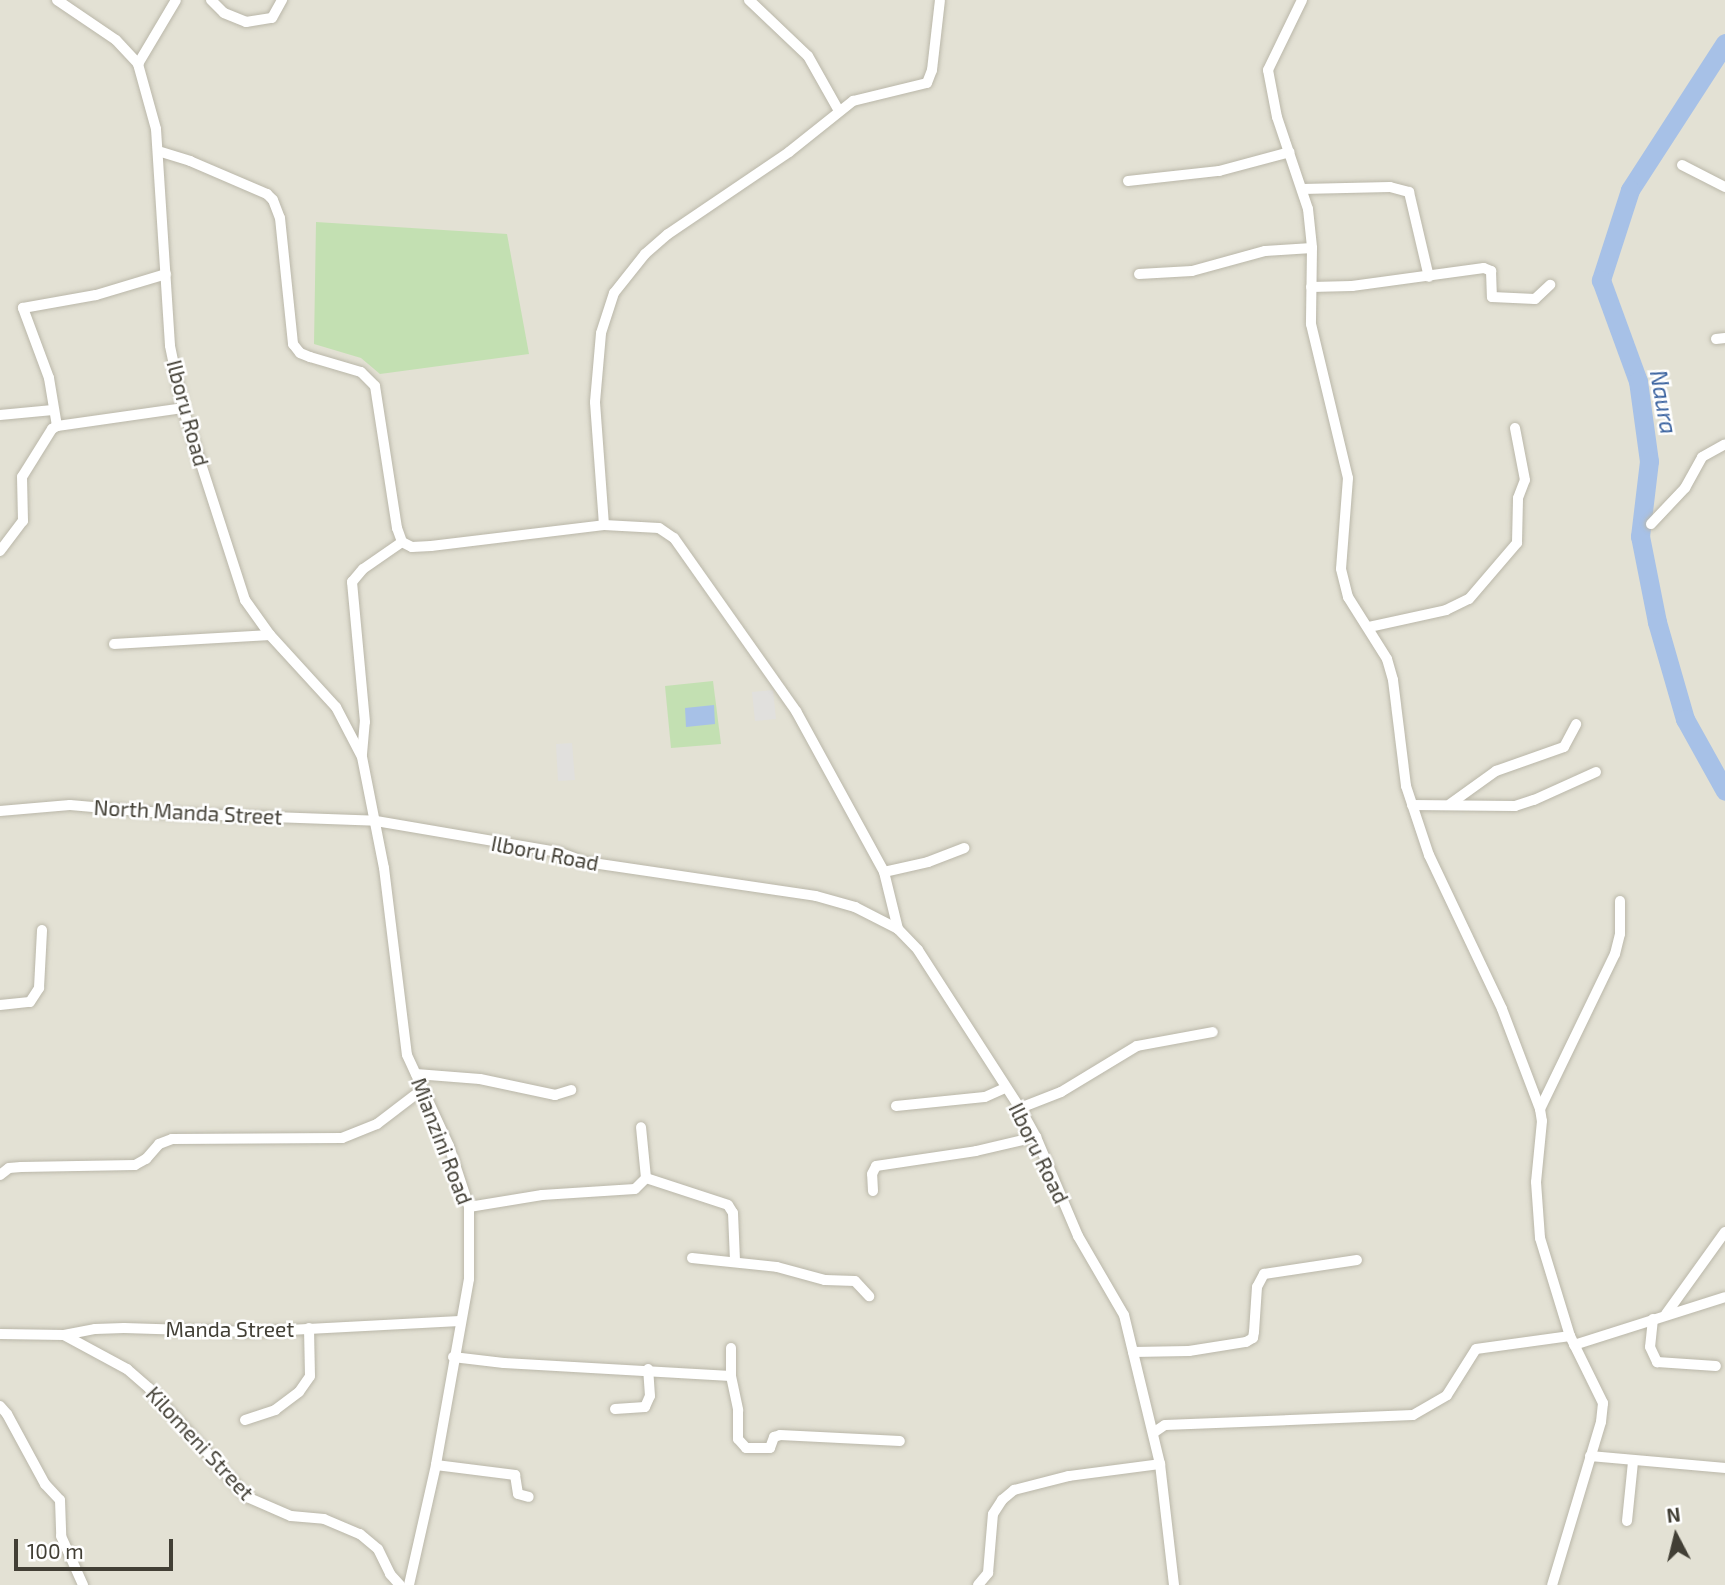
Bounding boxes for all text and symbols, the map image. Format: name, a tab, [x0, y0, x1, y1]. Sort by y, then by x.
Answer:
street label: Ilboru Road	[162, 357, 214, 469]
water label: Naura	[1645, 368, 1683, 436]
street label: North Manda Street	[93, 794, 283, 830]
street label: Ilboru Road	[489, 830, 601, 876]
street label: Mianzini Road	[406, 1074, 478, 1208]
street label: Ilboru Road	[1004, 1098, 1074, 1208]
street label: Manda Street	[166, 1316, 294, 1342]
street label: Kilomeni Street	[141, 1381, 259, 1505]
north arrow	[1641, 1501, 1711, 1571]
text: N	[1665, 1502, 1682, 1527]
scale bar	[18, 1526, 177, 1570]
text: 100 m	[27, 1538, 84, 1563]

